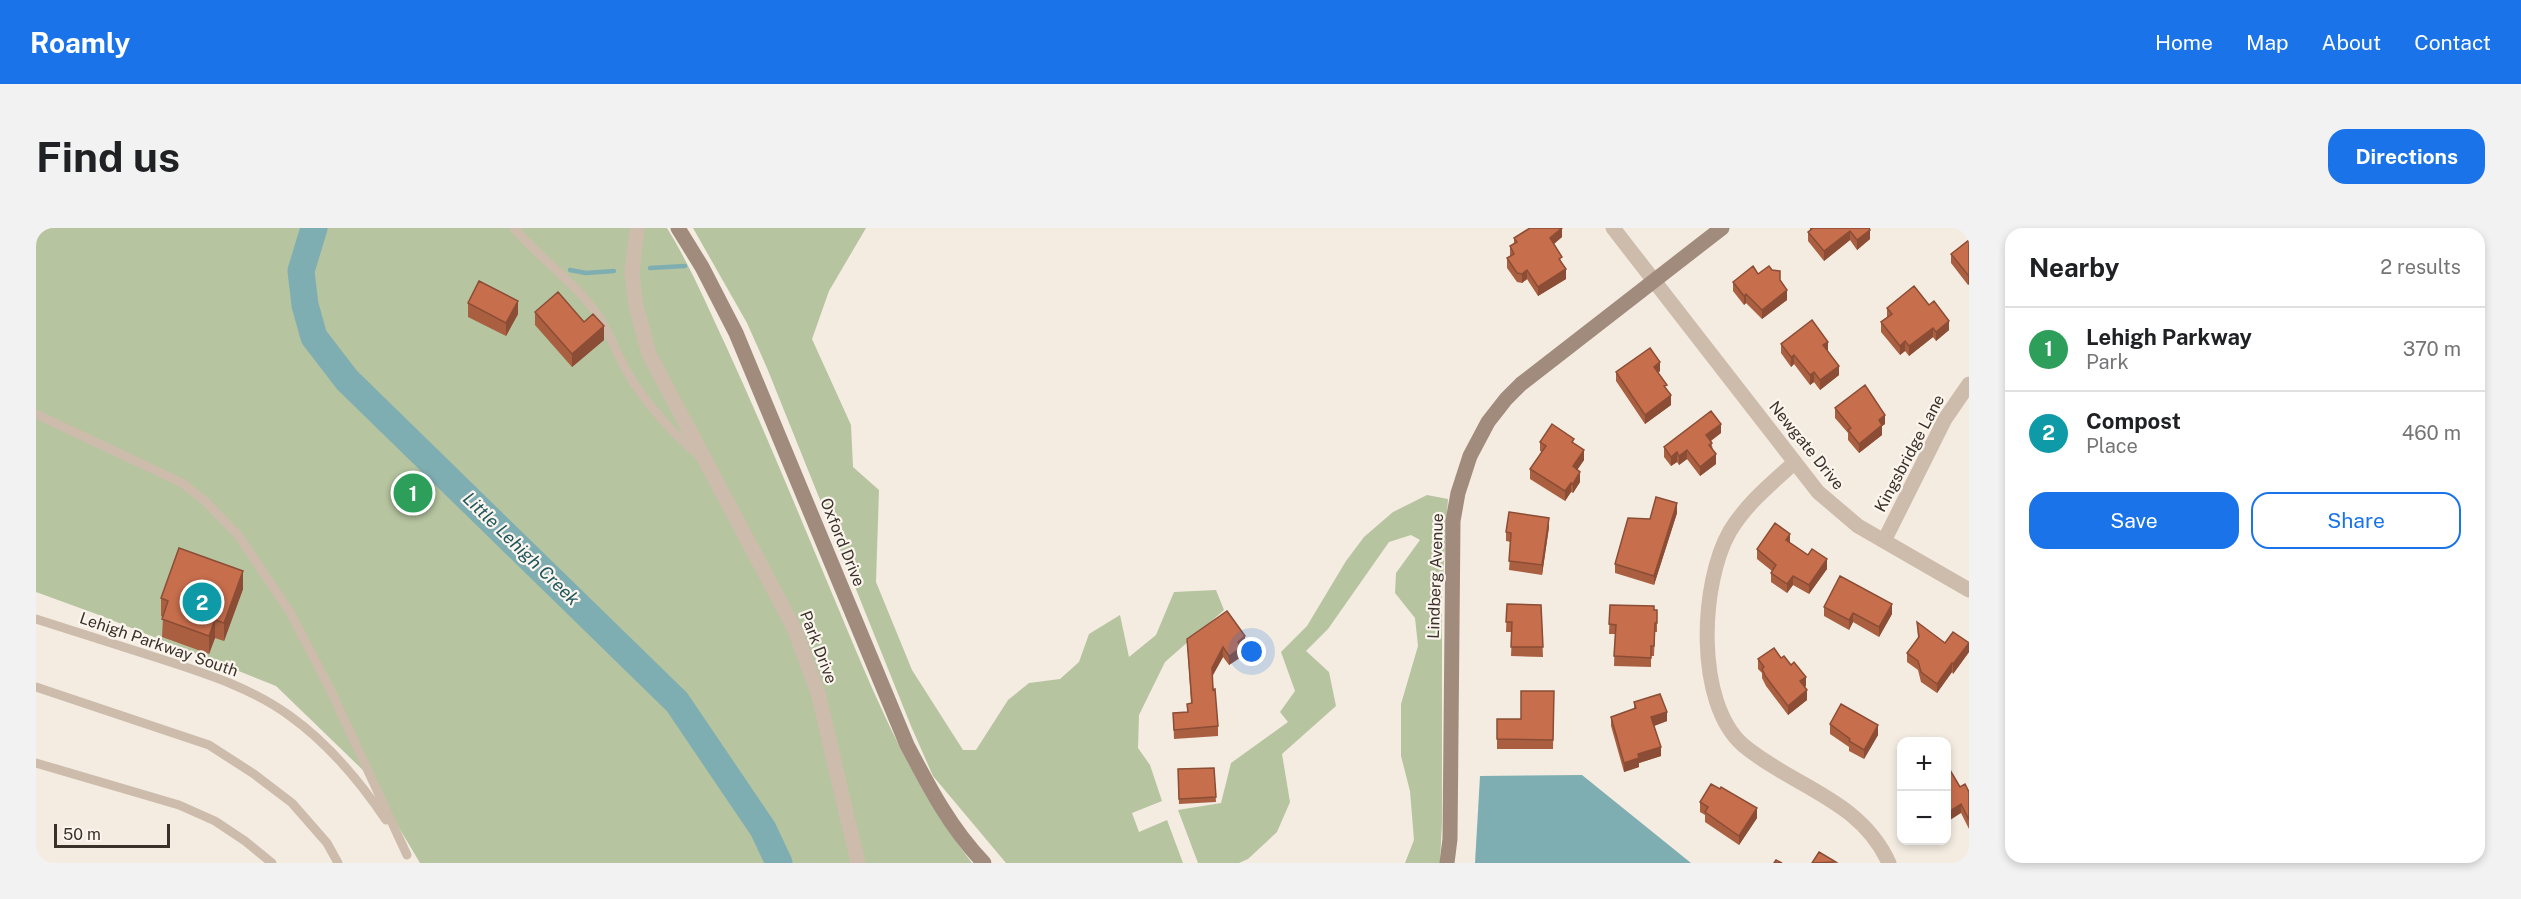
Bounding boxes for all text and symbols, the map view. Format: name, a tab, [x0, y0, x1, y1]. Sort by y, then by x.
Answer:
text: Roamly	[30, 26, 130, 59]
text: Home	[2155, 30, 2213, 55]
text: Map	[2246, 30, 2289, 55]
text: About	[2322, 30, 2381, 55]
text: Contact	[2414, 30, 2491, 55]
button: Directions	[2328, 129, 2485, 184]
text: Find us	[36, 132, 180, 181]
text: Nearby	[2029, 252, 2119, 283]
text: 2 results	[2380, 255, 2461, 279]
text: Lehigh Parkway	[2086, 324, 2252, 350]
text: 1	[2044, 337, 2053, 361]
text: 370 m	[2403, 337, 2461, 361]
text: Park	[2086, 350, 2129, 374]
street label: Kingsbridge Lane	[1871, 391, 1948, 515]
street label: Newgate Drive	[1765, 397, 1848, 493]
text: Compost	[2086, 408, 2181, 434]
text: 2	[2042, 421, 2055, 445]
text: 460 m	[2402, 421, 2461, 445]
text: Place	[2086, 434, 2138, 458]
pin: 1	[394, 470, 433, 516]
water label: Little Lehigh Creek	[459, 488, 584, 610]
button: Save	[2029, 492, 2239, 549]
button: Share	[2251, 492, 2461, 549]
street label: Oxford Drive	[816, 495, 869, 589]
street label: Lindberg Avenue	[1424, 513, 1447, 639]
pin: 2	[182, 580, 222, 625]
street label: Lehigh Parkway South	[77, 608, 241, 681]
street label: Park Drive	[796, 608, 841, 686]
your location	[1237, 637, 1266, 666]
map controls	[1897, 737, 1951, 845]
button: +	[1897, 737, 1951, 791]
button: −	[1897, 791, 1951, 845]
scale bar	[54, 821, 170, 848]
text: 50 m	[63, 825, 101, 844]

